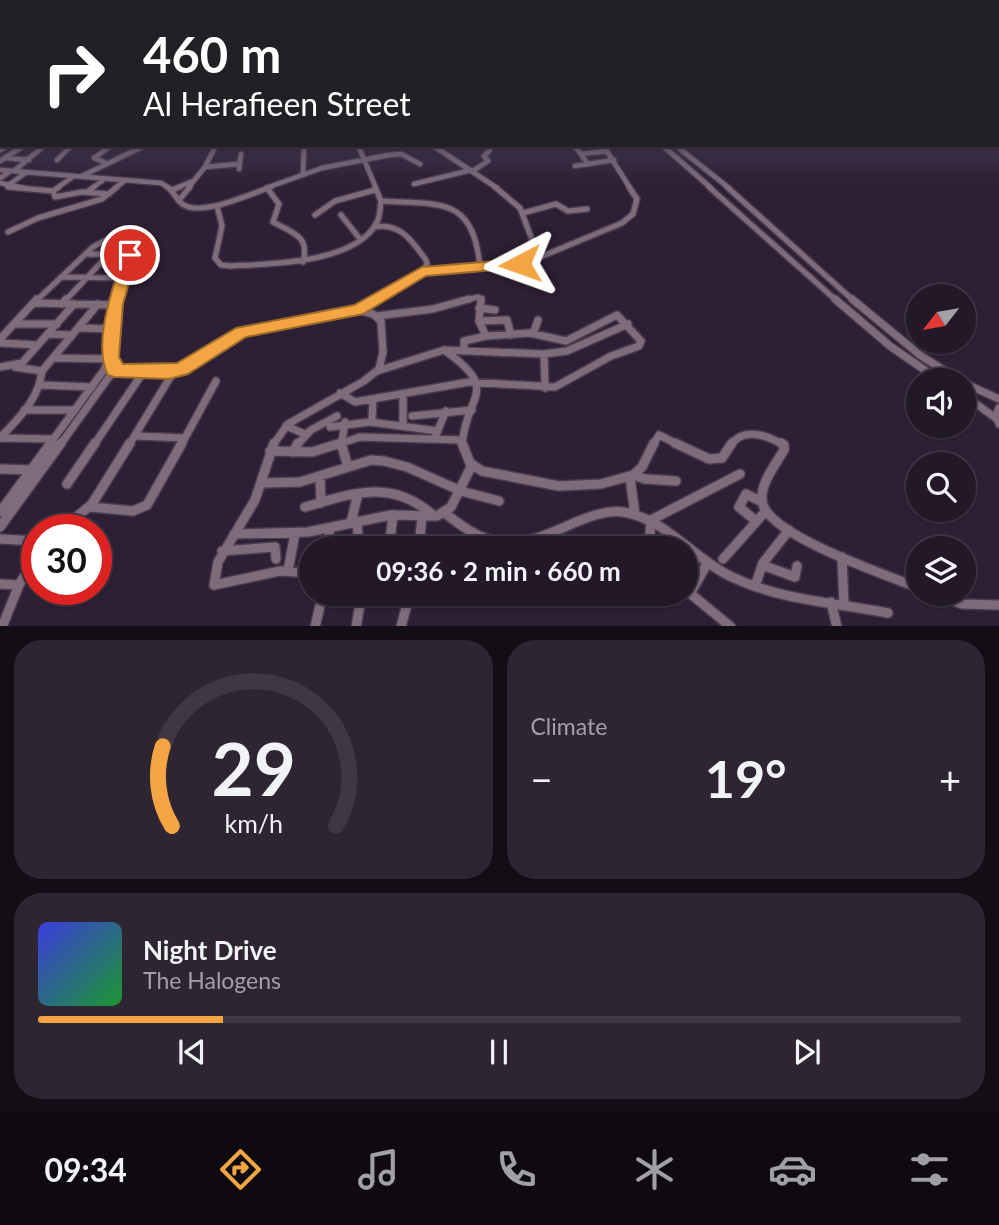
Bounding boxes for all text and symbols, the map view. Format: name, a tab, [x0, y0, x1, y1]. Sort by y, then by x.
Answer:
text: 460 m	[143, 25, 281, 83]
icon: right	[28, 28, 119, 119]
text: Al Herafieen Street	[143, 84, 411, 123]
pin	[100, 225, 160, 285]
position arrow	[483, 227, 557, 301]
icon: arrive	[111, 236, 149, 274]
north arrow	[906, 284, 976, 354]
map controls	[906, 284, 976, 606]
button: sound	[906, 368, 976, 438]
button: search	[906, 452, 976, 522]
speed limit sign: 30	[21, 514, 112, 605]
button: layers	[906, 536, 976, 606]
text: 09:36 · 2 min · 660 m	[376, 555, 621, 587]
text: Climate	[531, 712, 607, 740]
text: 29	[211, 724, 295, 812]
text: 19°	[705, 747, 787, 809]
text: −	[531, 756, 553, 802]
text: +	[939, 756, 961, 802]
text: km/h	[224, 807, 283, 837]
text: Night Drive	[143, 934, 277, 966]
text: The Halogens	[143, 966, 281, 994]
icon: previous	[173, 1033, 211, 1071]
icon: pause	[480, 1033, 518, 1071]
icon: next	[788, 1033, 826, 1071]
icon: directions	[216, 1145, 265, 1194]
icon: music	[354, 1145, 403, 1194]
icon: phone	[492, 1145, 541, 1194]
icon: climate	[630, 1145, 679, 1194]
icon: car	[768, 1145, 817, 1194]
icon: filters	[905, 1145, 954, 1194]
text: 09:34	[44, 1150, 127, 1189]

